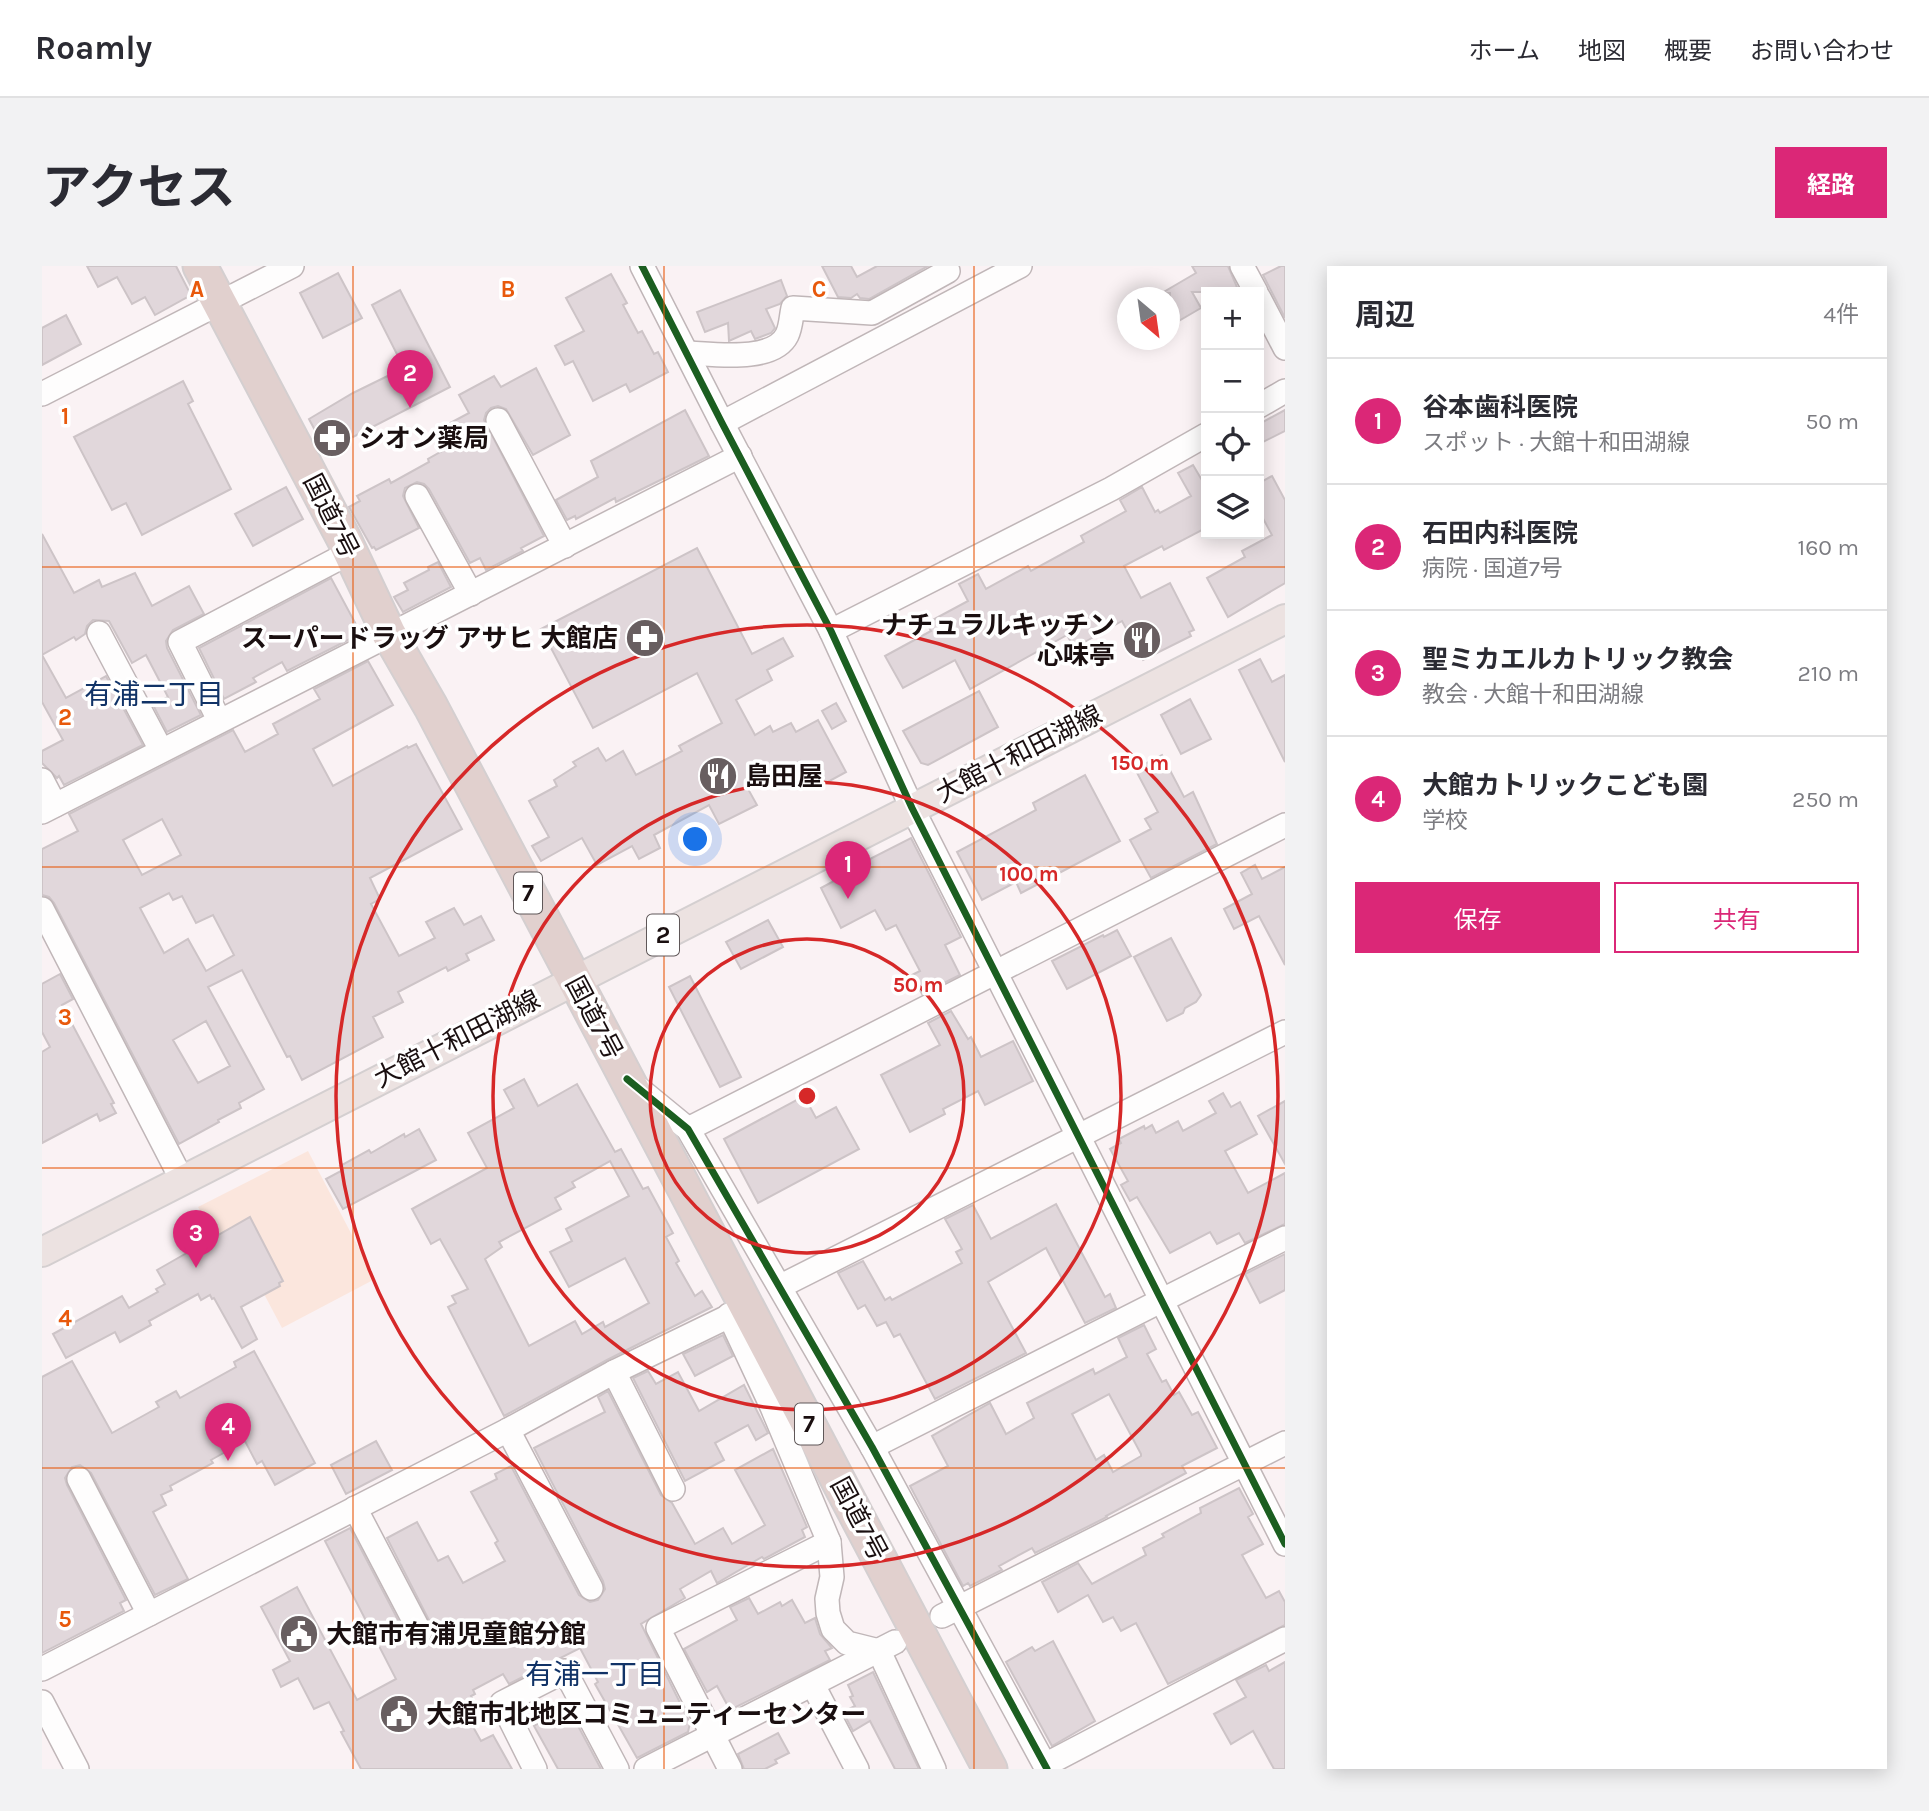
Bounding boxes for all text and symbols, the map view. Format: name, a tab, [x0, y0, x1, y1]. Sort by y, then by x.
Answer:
text: Roamly	[35, 29, 152, 67]
text: ホーム	[1469, 37, 1540, 65]
text: 地図	[1578, 37, 1626, 65]
text: 概要	[1664, 37, 1712, 65]
text: お問い合わせ	[1750, 37, 1894, 65]
button: 経路	[1775, 147, 1887, 218]
text: アクセス	[42, 159, 236, 216]
text: A	[190, 276, 204, 303]
text: B	[501, 276, 515, 303]
text: C	[812, 276, 826, 303]
north arrow	[1117, 287, 1180, 350]
map controls	[1201, 287, 1264, 539]
button: +	[1201, 287, 1264, 350]
text: 周辺	[1355, 297, 1415, 333]
text: 4件	[1823, 301, 1859, 328]
pin: 2	[387, 350, 433, 408]
button: −	[1201, 350, 1264, 413]
text: 谷本歯科医院	[1422, 392, 1578, 423]
text: 1	[61, 403, 69, 430]
text: 1	[1374, 408, 1382, 435]
text: 50 m	[1805, 408, 1859, 435]
button: locate	[1201, 413, 1264, 476]
pharmacy icon: シオン薬局	[311, 417, 353, 459]
place label: シオン薬局	[359, 423, 489, 454]
text: スポット · 大館十和田湖線	[1422, 429, 1690, 456]
street label: 国道7号	[297, 469, 365, 563]
button: layers	[1201, 476, 1264, 539]
text: 石田内科医院	[1422, 518, 1578, 549]
text: 2	[1371, 534, 1385, 561]
text: 160 m	[1798, 534, 1859, 561]
text: 病院 · 国道7号	[1422, 555, 1563, 582]
place label: ナチュラルキッチン 心味亭	[881, 610, 1115, 671]
pharmacy icon: スーパードラッグ アサヒ 大館店	[624, 617, 666, 659]
restaurant icon: ナチュラルキッチン 心味亭	[1121, 619, 1163, 661]
place label: スーパードラッグ アサヒ 大館店	[241, 623, 618, 654]
text: 聖ミカエルカトリック教会	[1422, 644, 1733, 675]
text: 3	[1371, 660, 1385, 687]
text: 210 m	[1797, 660, 1859, 687]
district label: 有浦二丁目	[84, 678, 224, 711]
text: 教会 · 大館十和田湖線	[1422, 681, 1644, 708]
street label: 大館十和田湖線	[931, 699, 1107, 809]
text: 2	[58, 704, 72, 731]
text: 150 m	[1111, 751, 1169, 775]
restaurant icon: 島田屋	[697, 755, 739, 797]
place label: 島田屋	[745, 761, 823, 792]
text: 大館カトリックこども園	[1422, 770, 1708, 801]
text: 4	[1371, 786, 1385, 813]
text: 250 m	[1792, 786, 1859, 813]
text: 学校	[1422, 807, 1468, 834]
your location	[678, 822, 712, 856]
pin: 1	[825, 841, 871, 899]
text: 100 m	[999, 862, 1059, 886]
road number: 7	[514, 872, 542, 914]
button: 保存	[1355, 882, 1600, 953]
button: 共有	[1614, 882, 1859, 953]
road number: 2	[647, 914, 679, 956]
street label: 国道7号	[559, 971, 629, 1065]
text: 50 m	[893, 973, 943, 997]
street label: 大館十和田湖線	[369, 984, 545, 1094]
text: 3	[58, 1004, 72, 1031]
centre of rings	[795, 1084, 819, 1108]
pin: 3	[173, 1210, 219, 1268]
text: 4	[58, 1305, 72, 1332]
pin: 4	[205, 1403, 251, 1461]
road number: 7	[795, 1404, 823, 1444]
street label: 国道7号	[824, 1472, 894, 1566]
text: 5	[58, 1606, 72, 1633]
public building icon: 大館市有浦児童館分館	[278, 1613, 320, 1655]
place label: 大館市有浦児童館分館	[326, 1619, 586, 1650]
district label: 有浦一丁目	[525, 1658, 665, 1691]
public building icon: 大館市北地区コミュニティーセンター	[378, 1693, 420, 1735]
place label: 大館市北地区コミュニティーセンター	[426, 1699, 866, 1730]

